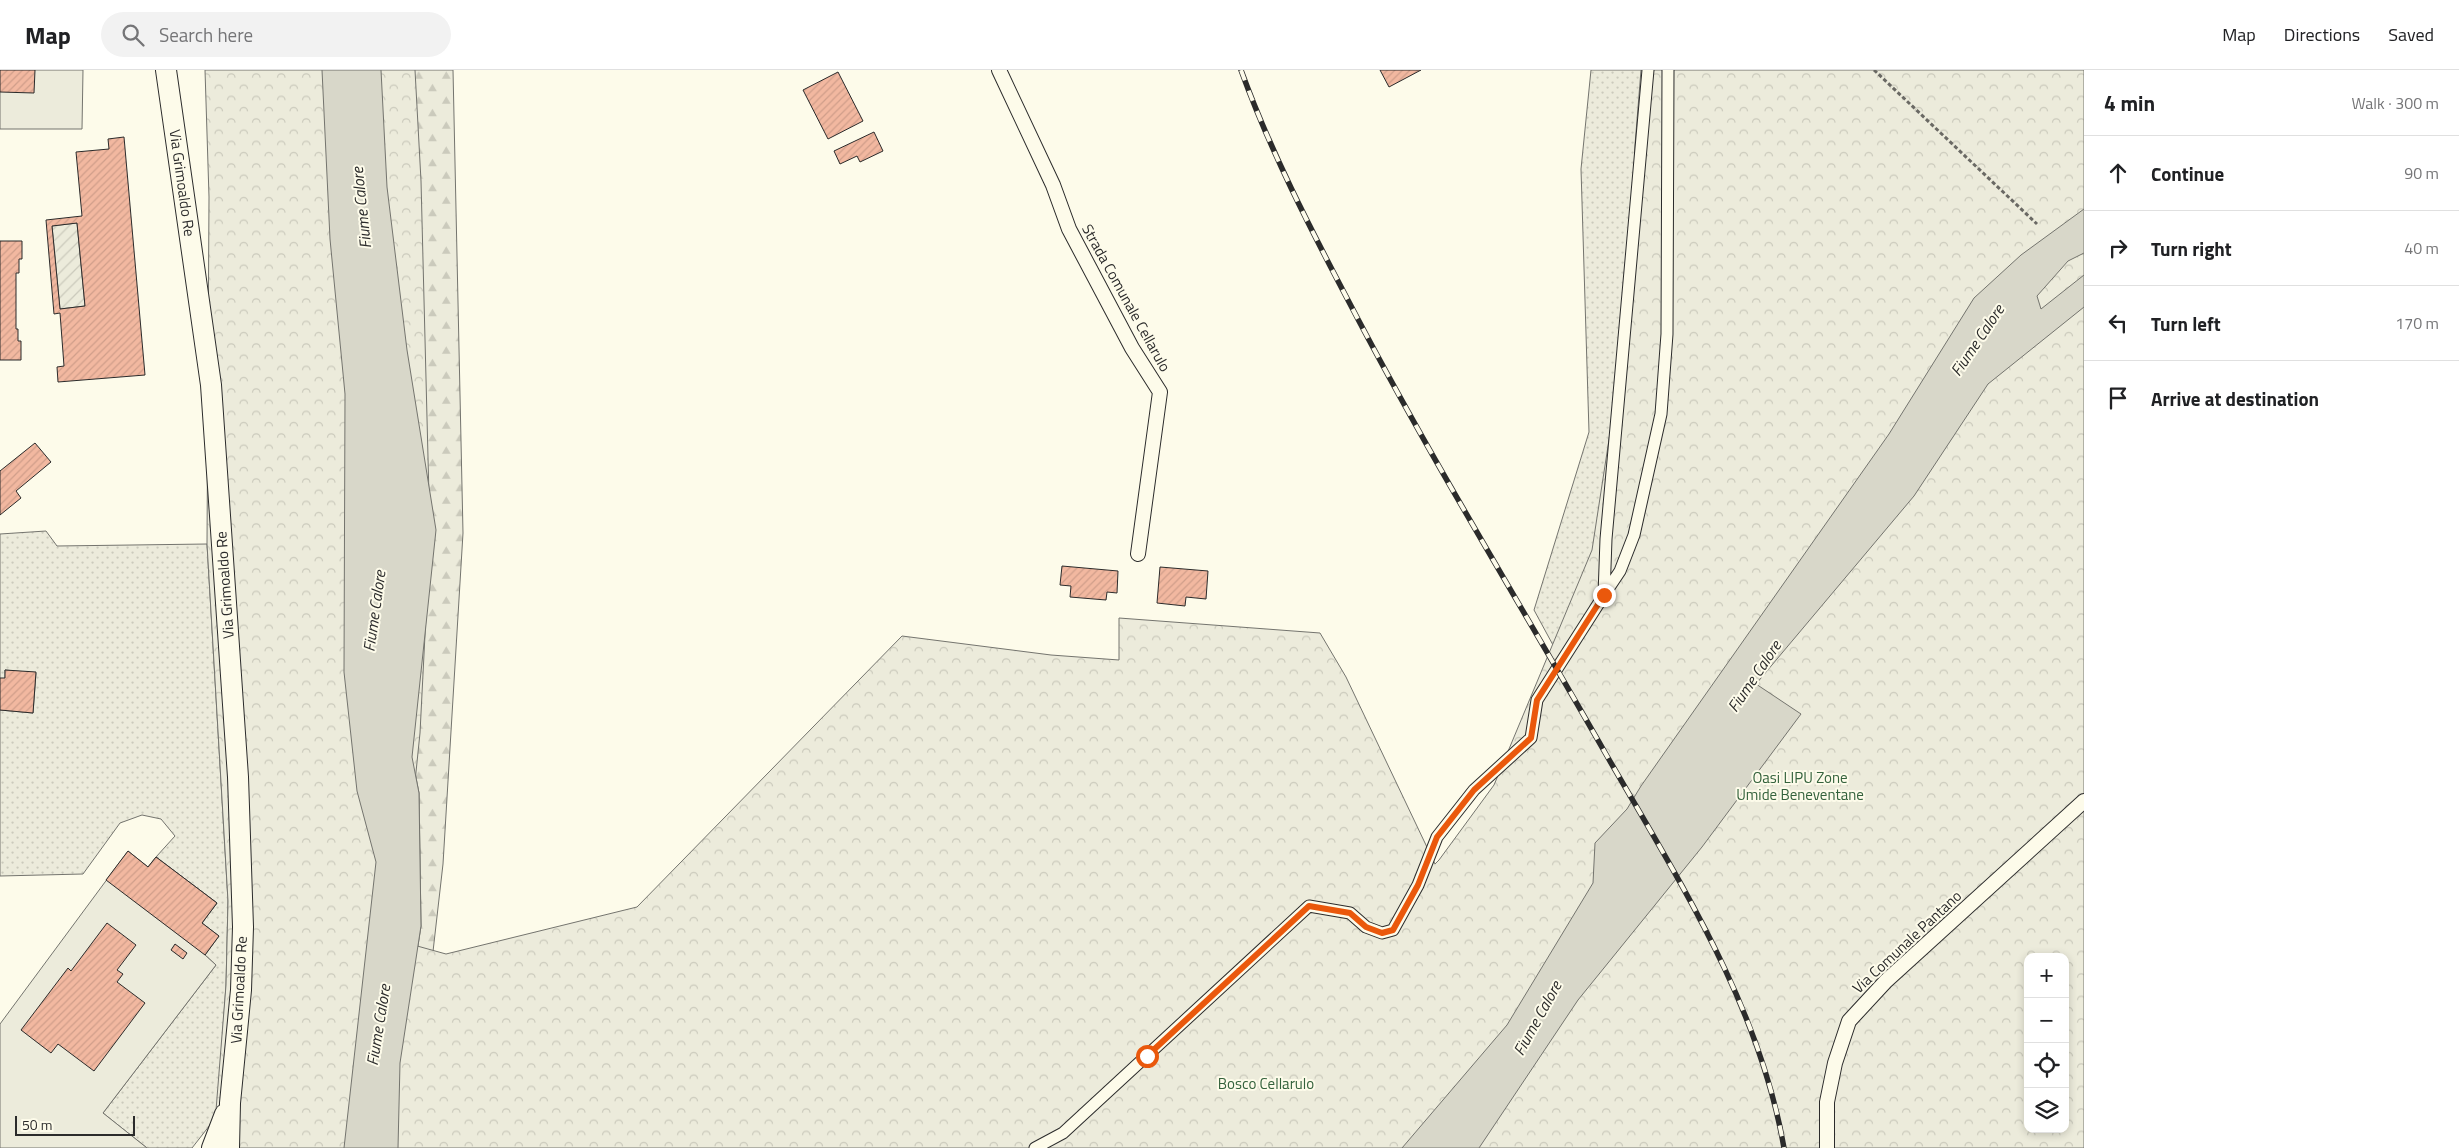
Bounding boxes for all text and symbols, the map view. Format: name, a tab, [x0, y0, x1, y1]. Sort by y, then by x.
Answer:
search box	[101, 12, 451, 57]
text: Map	[25, 17, 71, 53]
text: Search here	[159, 20, 253, 49]
icon: search	[119, 21, 147, 49]
text: Map	[2222, 21, 2256, 48]
text: Directions	[2284, 21, 2360, 48]
text: Saved	[2388, 21, 2434, 48]
text: 4 min	[2104, 87, 2155, 119]
text: Walk · 300 m	[2351, 91, 2439, 115]
street label: Via Grimoaldo Re	[164, 128, 201, 238]
icon: ahead	[2104, 159, 2132, 187]
text: Continue	[2151, 159, 2224, 188]
text: 90 m	[2404, 161, 2439, 185]
water label: Fiume Calore	[345, 164, 377, 250]
street label: Strada Comunale Cellarulo	[1076, 220, 1177, 376]
icon: right	[2104, 234, 2132, 262]
text: Turn right	[2151, 234, 2232, 263]
text: 40 m	[2404, 236, 2439, 260]
water label: Fiume Calore	[1944, 298, 2011, 381]
icon: left	[2104, 309, 2132, 337]
text: Turn left	[2151, 309, 2221, 338]
text: 170 m	[2395, 311, 2439, 335]
icon: arrive	[2104, 384, 2132, 412]
text: Arrive at destination	[2151, 384, 2319, 413]
street label: Via Grimoaldo Re	[209, 530, 240, 640]
water label: Fiume Calore	[356, 567, 392, 653]
route end	[1593, 584, 1616, 607]
water label: Fiume Calore	[1721, 634, 1788, 717]
park label: Oasi LIPU Zone Umide Beneventane	[1736, 766, 1864, 806]
street label: Via Comunale Pantano	[1847, 885, 1967, 999]
street label: Via Grimoaldo Re	[224, 936, 253, 1044]
map controls	[2024, 953, 2069, 1133]
button: +	[2024, 953, 2069, 998]
water label: Fiume Calore	[1507, 975, 1568, 1060]
water label: Fiume Calore	[360, 981, 396, 1067]
button: −	[2024, 998, 2069, 1043]
button: locate	[2024, 1043, 2069, 1088]
route start	[1136, 1045, 1159, 1068]
park label: Bosco Cellarulo	[1218, 1072, 1314, 1095]
button: layers	[2024, 1088, 2069, 1133]
scale bar	[15, 1113, 135, 1136]
text: 50 m	[22, 1114, 52, 1135]

